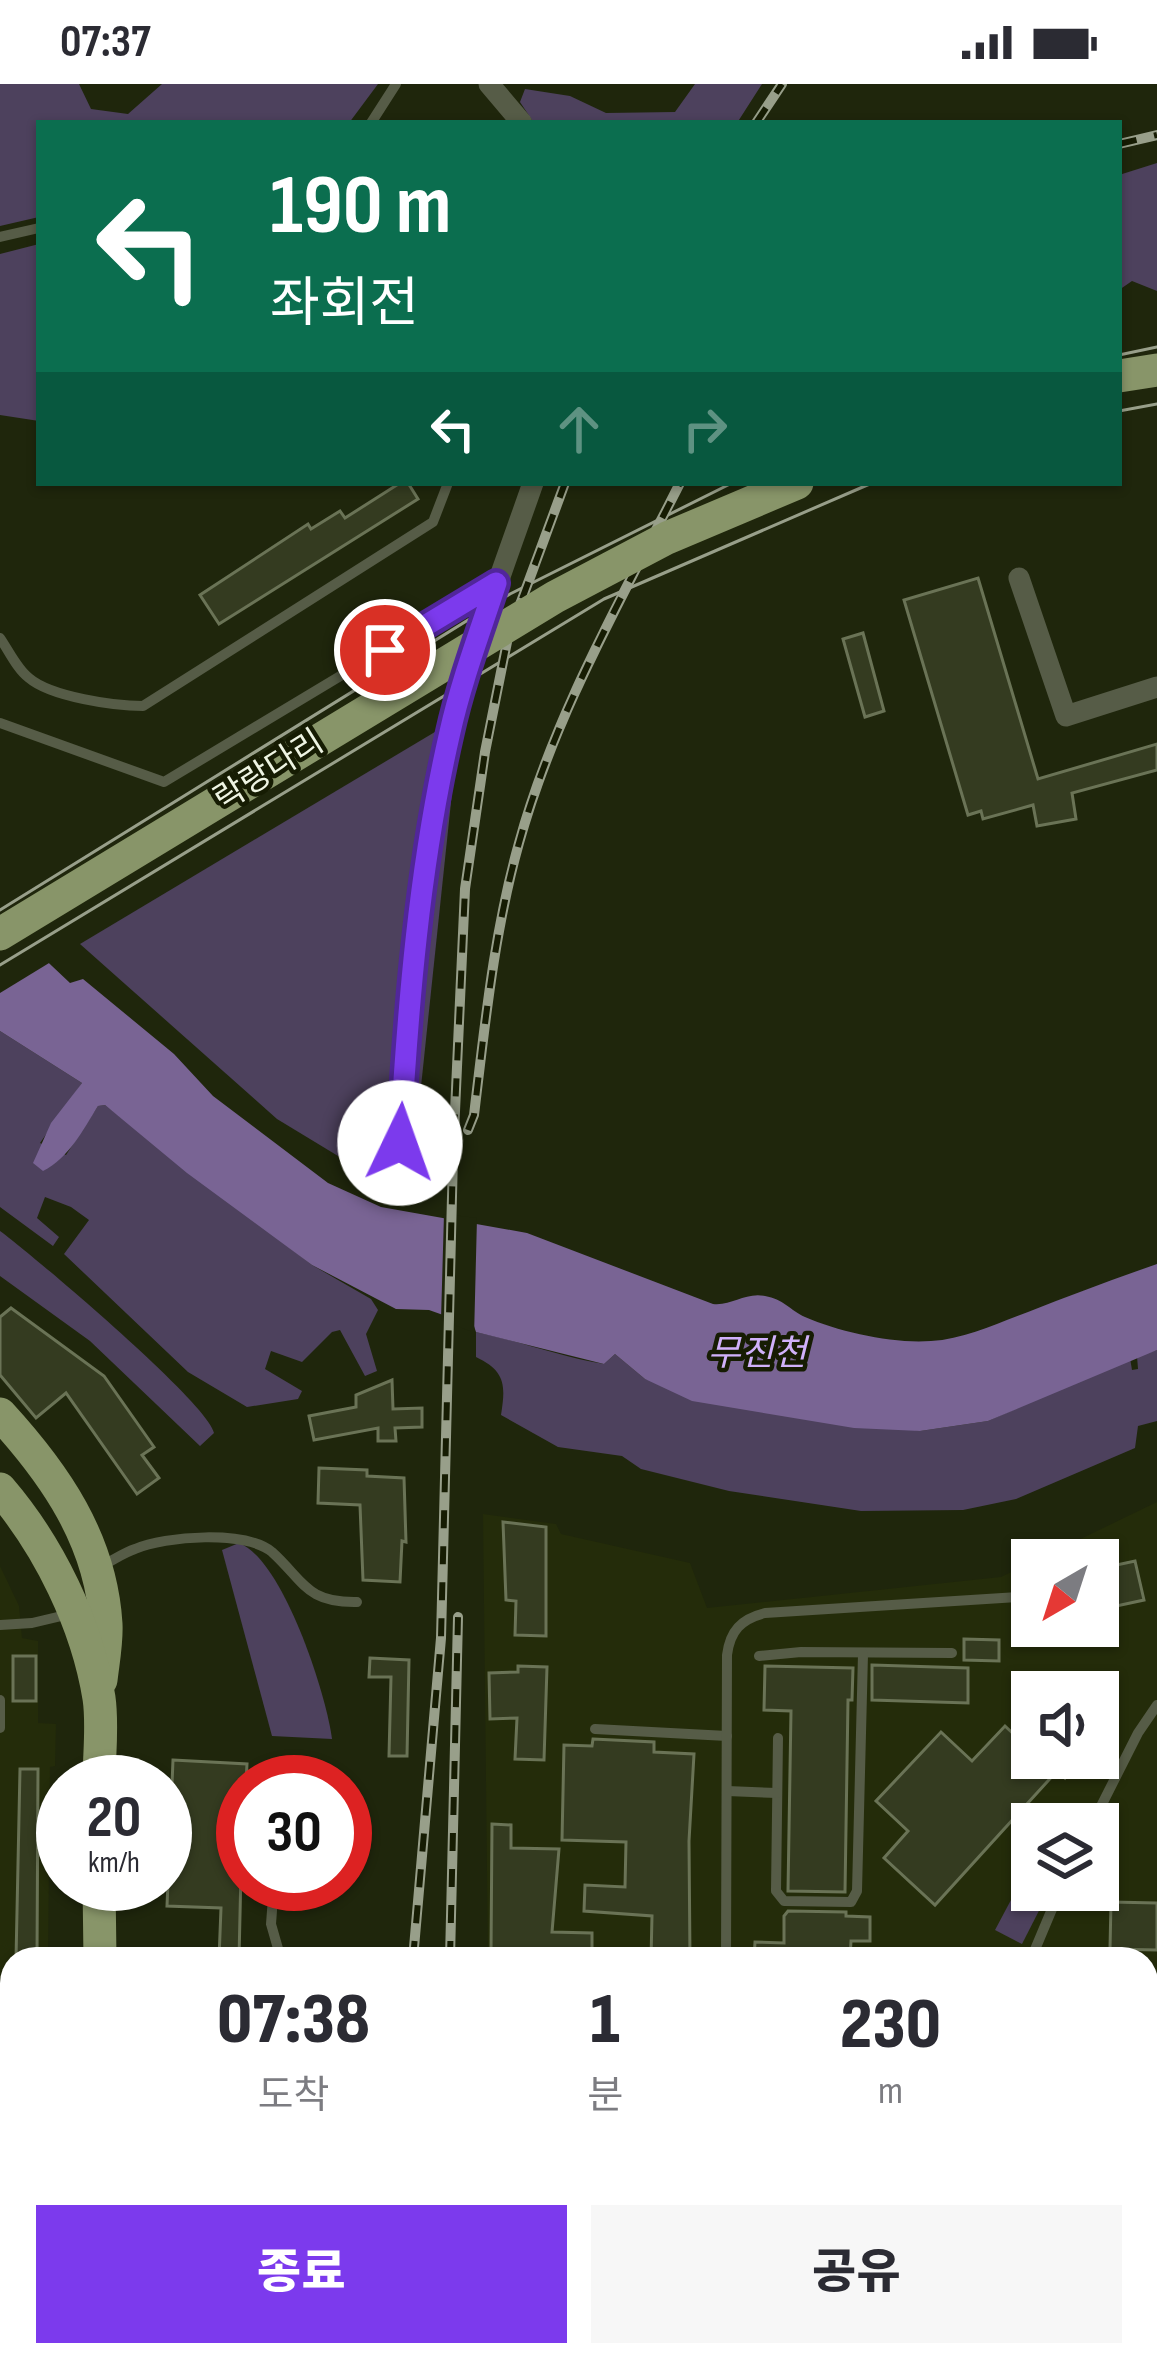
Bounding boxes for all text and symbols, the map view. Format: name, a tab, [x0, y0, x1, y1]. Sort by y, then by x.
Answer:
text: 07:37	[60, 15, 151, 70]
text: 190 m	[270, 156, 452, 257]
icon: left	[72, 168, 228, 324]
text: 좌회전	[270, 272, 419, 337]
icon: left	[420, 396, 486, 462]
icon: ahead	[546, 396, 612, 462]
icon: right	[672, 396, 738, 462]
pin	[334, 599, 436, 701]
icon: arrive	[352, 617, 418, 683]
street label: 락랑다리	[207, 722, 331, 820]
position arrow	[337, 1080, 463, 1206]
water label: 무진천	[707, 1333, 811, 1376]
north arrow	[1011, 1539, 1119, 1647]
map controls	[1011, 1539, 1119, 1911]
button: sound	[1011, 1671, 1119, 1779]
speed limit sign: 30	[216, 1755, 372, 1911]
text: 20	[87, 1782, 141, 1854]
button: layers	[1011, 1803, 1119, 1911]
text: km/h	[88, 1845, 140, 1881]
text: 07:38	[217, 1977, 370, 2064]
text: 1	[590, 1977, 620, 2064]
text: 230	[840, 1982, 941, 2069]
text: m	[878, 2068, 903, 2115]
text: 도착	[258, 2073, 329, 2120]
text: 분	[587, 2073, 623, 2120]
button: 종료	[36, 2205, 567, 2343]
button: 공유	[591, 2205, 1122, 2343]

